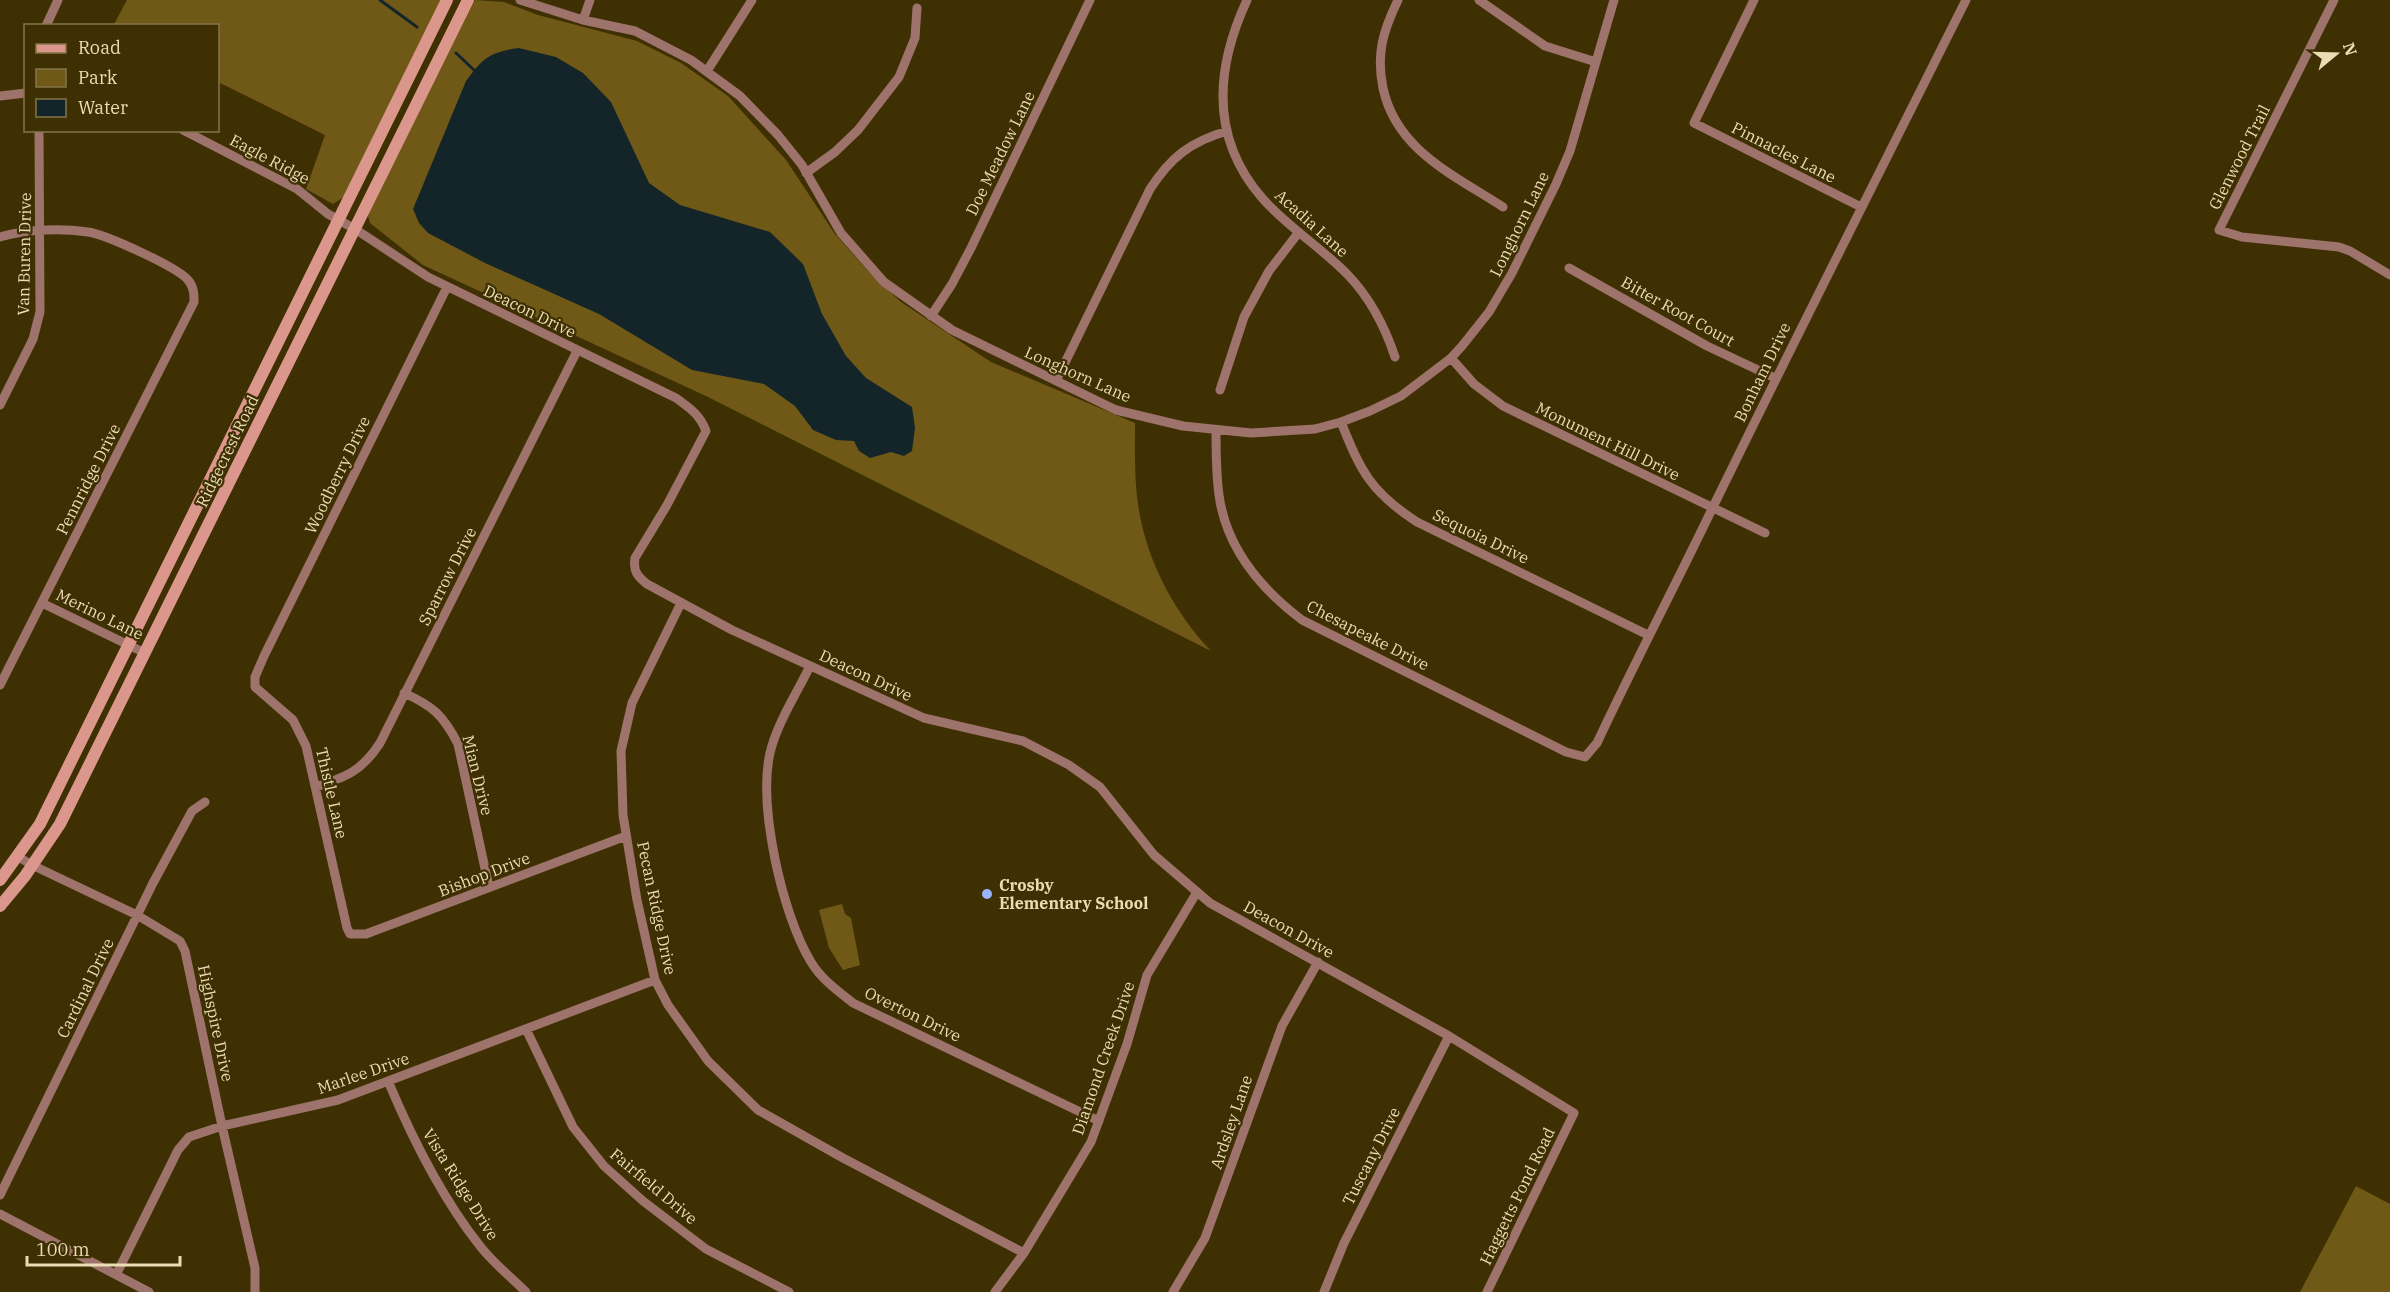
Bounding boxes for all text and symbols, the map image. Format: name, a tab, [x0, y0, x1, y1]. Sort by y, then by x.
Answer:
legend	[24, 24, 219, 132]
north arrow	[2306, 24, 2366, 84]
text: Road	[78, 36, 121, 59]
text: N	[2339, 40, 2362, 58]
text: Park	[78, 66, 118, 89]
street label: Doe Meadow Lane	[961, 87, 1039, 219]
text: Water	[78, 96, 128, 119]
street label: Glenwood Trail	[2204, 101, 2274, 213]
street label: Pinnacles Lane	[1728, 117, 1840, 187]
street label: Eagle Ridge	[227, 130, 313, 188]
street label: Longhorn Lane	[1485, 168, 1553, 280]
street label: Acadia Lane	[1271, 185, 1353, 261]
street label: Van Buren Drive	[13, 192, 35, 316]
street label: Bitter Root Court	[1618, 272, 1738, 351]
street label: Deacon Drive	[481, 280, 579, 342]
street label: Bonham Drive	[1729, 319, 1795, 425]
street label: Longhorn Lane	[1022, 342, 1134, 406]
street label: Ridgecrest Road	[191, 392, 263, 510]
street label: Monument Hill Drive	[1533, 397, 1683, 485]
street label: Woodberry Drive	[300, 413, 374, 537]
street label: Pennridge Drive	[51, 420, 125, 538]
street label: Sequoia Drive	[1430, 504, 1532, 568]
street label: Sparrow Drive	[414, 523, 480, 629]
street label: Merino Lane	[53, 584, 147, 644]
street label: Chesapeake Drive	[1303, 596, 1433, 674]
street label: Deacon Drive	[816, 645, 916, 705]
street label: Mian Drive	[458, 733, 498, 817]
street label: Thistle Lane	[312, 745, 352, 841]
street label: Pecan Ridge Drive	[633, 839, 681, 977]
street label: Bishop Drive	[435, 847, 533, 901]
place label: Crosby Elementary School	[999, 875, 1148, 913]
marker: Crosby Elementary School	[980, 887, 994, 901]
street label: Deacon Drive	[1240, 896, 1338, 962]
street label: Cardinal Drive	[52, 935, 118, 1041]
street label: Highspire Drive	[194, 963, 238, 1083]
street label: Diamond Creek Drive	[1067, 979, 1139, 1137]
street label: Overton Drive	[862, 982, 964, 1046]
street label: Marlee Drive	[314, 1048, 412, 1098]
street label: Ardsley Lane	[1206, 1072, 1256, 1172]
street label: Tuscany Drive	[1338, 1104, 1404, 1208]
street label: Vista Ridge Drive	[419, 1124, 503, 1244]
street label: Haggetts Pond Road	[1475, 1124, 1559, 1268]
street label: Fairfield Drive	[606, 1144, 702, 1228]
scale bar	[27, 1229, 180, 1267]
text: 100 m	[36, 1238, 90, 1261]

